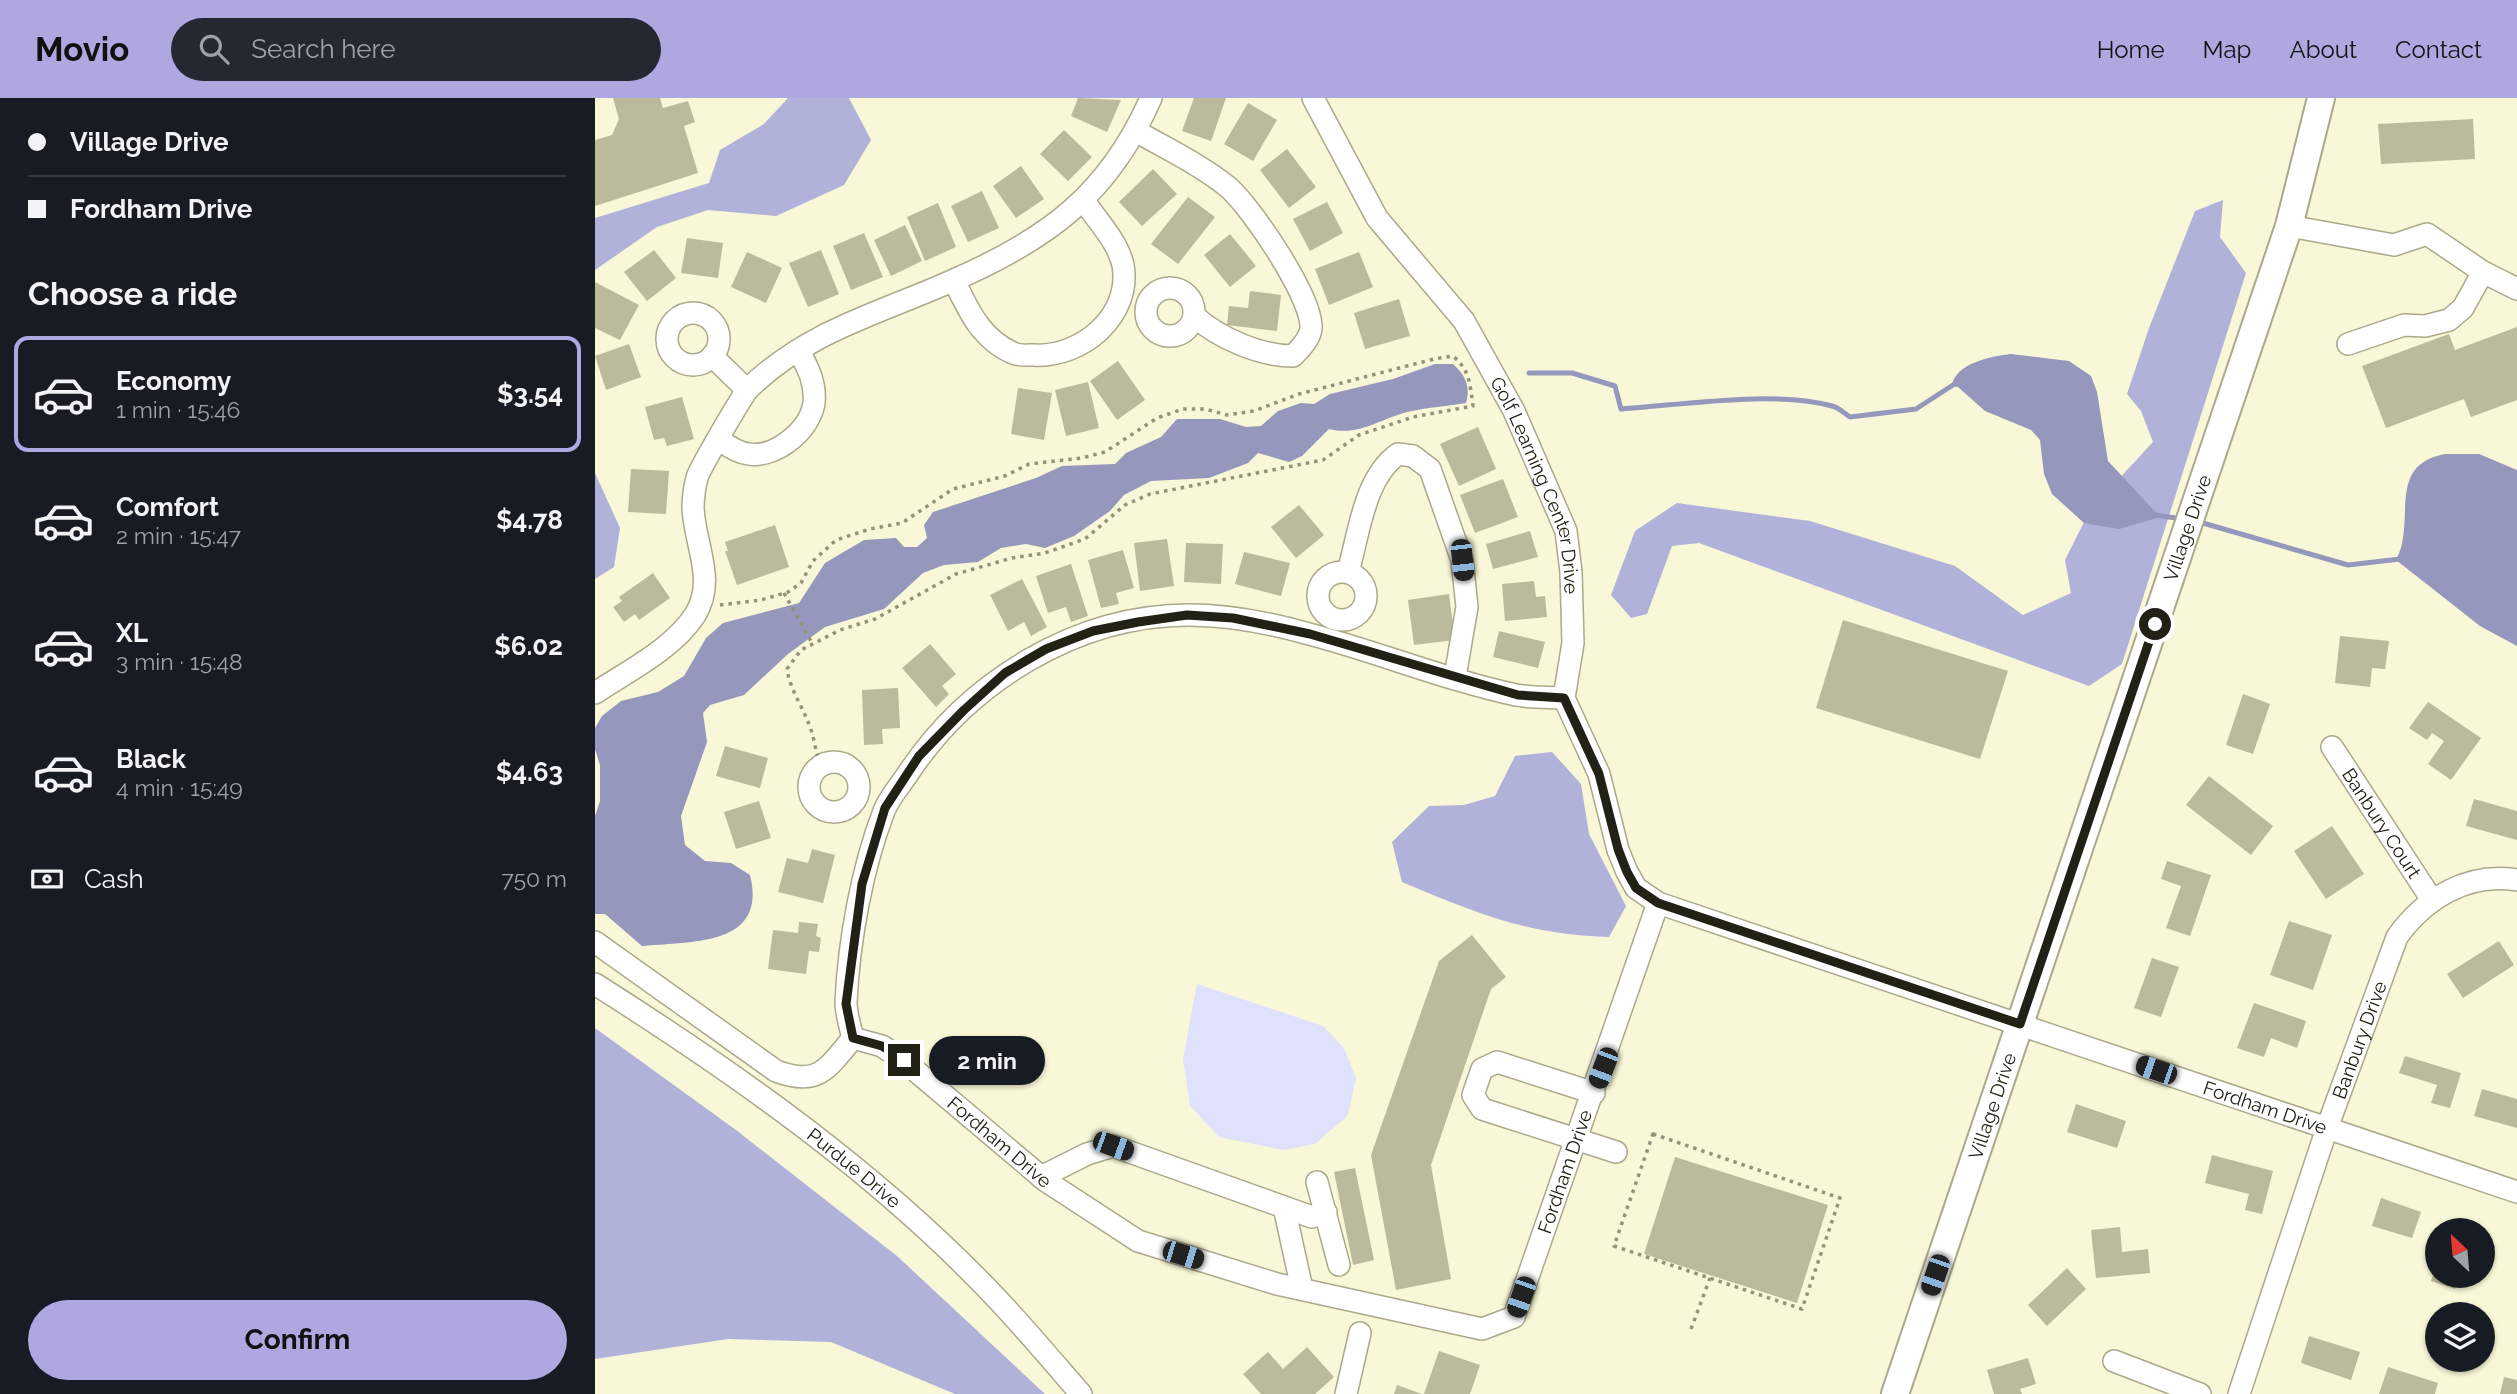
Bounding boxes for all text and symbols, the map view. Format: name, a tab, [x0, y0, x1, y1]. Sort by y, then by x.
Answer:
search box	[171, 18, 661, 81]
text: Movio	[35, 30, 129, 69]
icon: search	[195, 30, 233, 68]
text: Search here	[251, 34, 396, 64]
text: Home	[2097, 35, 2165, 64]
text: Map	[2203, 35, 2251, 64]
text: About	[2289, 35, 2357, 64]
text: Contact	[2395, 35, 2482, 64]
text: Village Drive	[70, 127, 229, 157]
text: Fordham Drive	[70, 194, 252, 224]
text: Choose a ride	[28, 275, 237, 312]
icon: car	[32, 363, 95, 426]
text: Economy	[116, 366, 231, 396]
street label: Golf Learning Center Drive	[1486, 373, 1583, 594]
text: $3.54	[497, 379, 563, 409]
text: 1 min · 15:46	[116, 396, 240, 423]
street label: Village Drive	[2159, 472, 2215, 584]
icon: car	[32, 489, 95, 552]
text: Comfort	[116, 492, 219, 522]
text: $4.78	[496, 505, 563, 535]
text: 2 min · 15:47	[116, 522, 241, 549]
car	[1450, 538, 1475, 582]
route start	[2139, 608, 2171, 640]
icon: car	[32, 615, 95, 678]
text: XL	[116, 618, 148, 648]
text: $6.02	[494, 631, 563, 661]
text: 3 min · 15:48	[116, 648, 243, 675]
icon: car	[32, 741, 95, 804]
text: Black	[116, 744, 186, 774]
text: $4.63	[496, 757, 563, 787]
street label: Banbury Court	[2338, 764, 2426, 883]
text: 4 min · 15:49	[116, 774, 243, 801]
icon: cash	[28, 860, 66, 898]
text: Cash	[84, 864, 144, 894]
text: 750 m	[501, 865, 567, 892]
street label: Banbury Drive	[2328, 978, 2391, 1102]
callout: 2 min	[929, 1035, 1044, 1084]
route end	[888, 1044, 920, 1076]
car	[1586, 1045, 1621, 1091]
text: 2 min	[957, 1047, 1017, 1074]
street label: Village Drive	[1964, 1050, 2020, 1162]
car	[2133, 1053, 2180, 1087]
street label: Fordham Drive	[2200, 1076, 2330, 1138]
street label: Fordham Drive	[943, 1092, 1056, 1192]
street label: Fordham Drive	[1533, 1107, 1596, 1236]
street label: Purdue Drive	[803, 1123, 905, 1212]
car	[1090, 1129, 1137, 1163]
north arrow	[2425, 1218, 2495, 1288]
map controls	[2425, 1218, 2495, 1372]
car	[1160, 1239, 1207, 1271]
car	[1919, 1252, 1952, 1298]
car	[1505, 1274, 1538, 1320]
button: Confirm	[28, 1300, 567, 1380]
button: layers	[2425, 1302, 2495, 1372]

